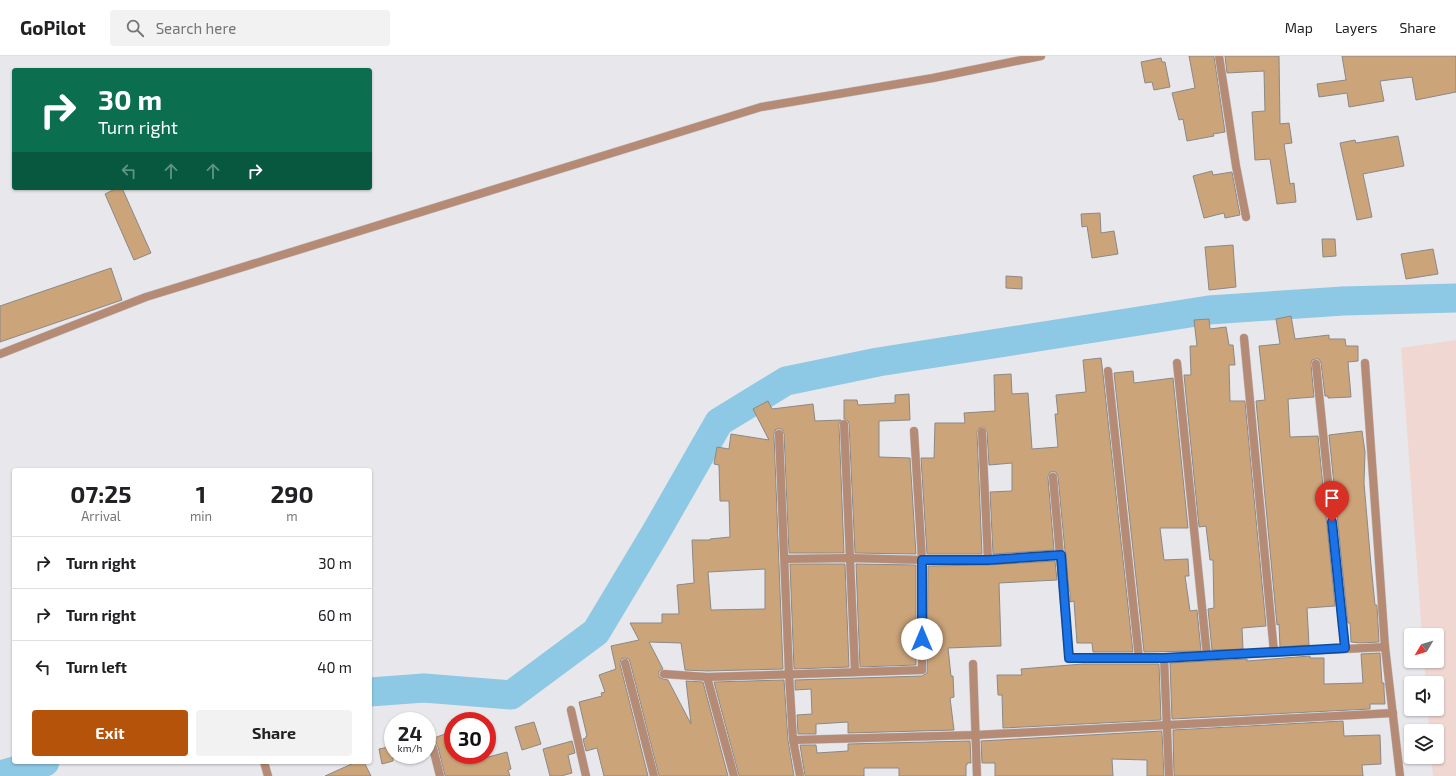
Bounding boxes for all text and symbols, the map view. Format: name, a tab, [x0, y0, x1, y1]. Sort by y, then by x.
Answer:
search box	[110, 10, 390, 46]
text: GoPilot	[20, 16, 86, 39]
icon: search	[124, 17, 146, 39]
text: Search here	[156, 19, 236, 37]
text: Map	[1285, 19, 1313, 36]
text: Layers	[1335, 19, 1377, 36]
text: Share	[1399, 19, 1436, 36]
text: 30 m	[98, 82, 162, 116]
icon: right	[32, 84, 84, 136]
text: Turn right	[98, 116, 178, 138]
icon: left	[118, 160, 140, 182]
icon: ahead	[160, 160, 182, 182]
icon: ahead	[202, 160, 224, 182]
icon: right	[244, 160, 266, 182]
text: 07:25	[70, 479, 132, 508]
text: 1	[196, 479, 206, 508]
text: 290	[270, 479, 314, 508]
pin	[1315, 481, 1349, 522]
icon: arrive	[1321, 487, 1343, 509]
text: Arrival	[81, 508, 121, 524]
text: min	[190, 508, 212, 524]
text: m	[286, 508, 298, 524]
icon: right	[32, 552, 54, 574]
text: Turn right	[66, 554, 136, 572]
text: 30 m	[318, 554, 352, 572]
icon: right	[32, 604, 54, 626]
text: Turn right	[66, 606, 136, 624]
text: 60 m	[318, 606, 352, 624]
position arrow	[901, 618, 943, 660]
north arrow	[1404, 628, 1444, 668]
map controls	[1404, 628, 1444, 764]
icon: left	[32, 656, 54, 678]
text: Turn left	[66, 658, 127, 676]
text: 40 m	[317, 658, 352, 676]
button: sound	[1404, 676, 1444, 716]
button: Exit	[32, 710, 188, 756]
button: Share	[196, 710, 352, 756]
speed limit sign: 30	[444, 712, 496, 764]
text: 24	[398, 721, 422, 745]
button: layers	[1404, 724, 1444, 764]
text: km/h	[398, 742, 422, 754]

